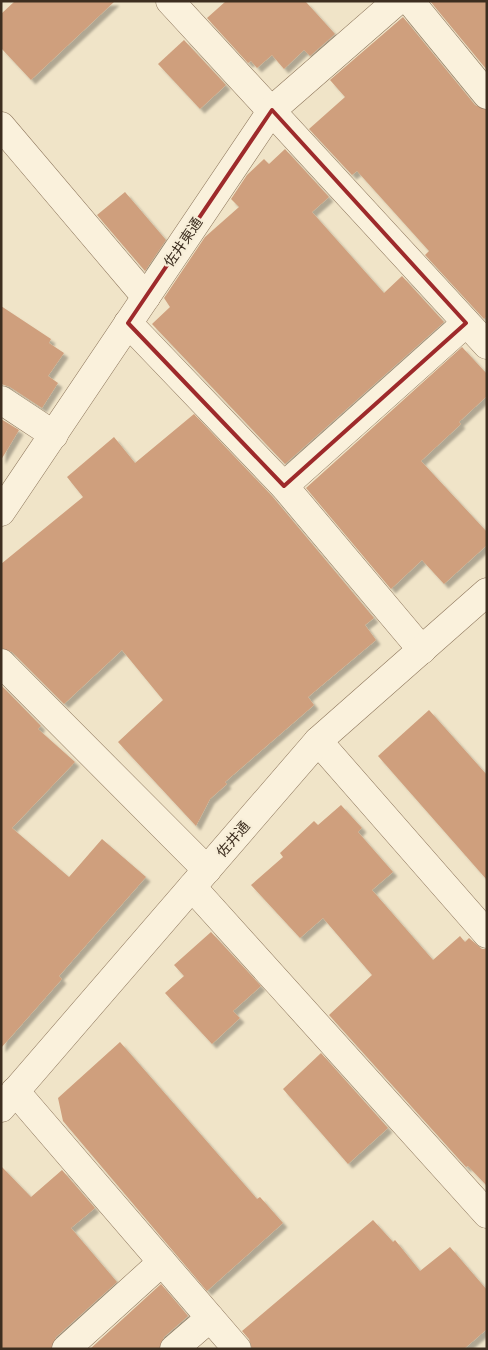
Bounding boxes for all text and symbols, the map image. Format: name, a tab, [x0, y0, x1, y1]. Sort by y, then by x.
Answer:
street label: 佐井東通	[159, 213, 207, 271]
street label: 佐井通	[212, 817, 254, 861]

